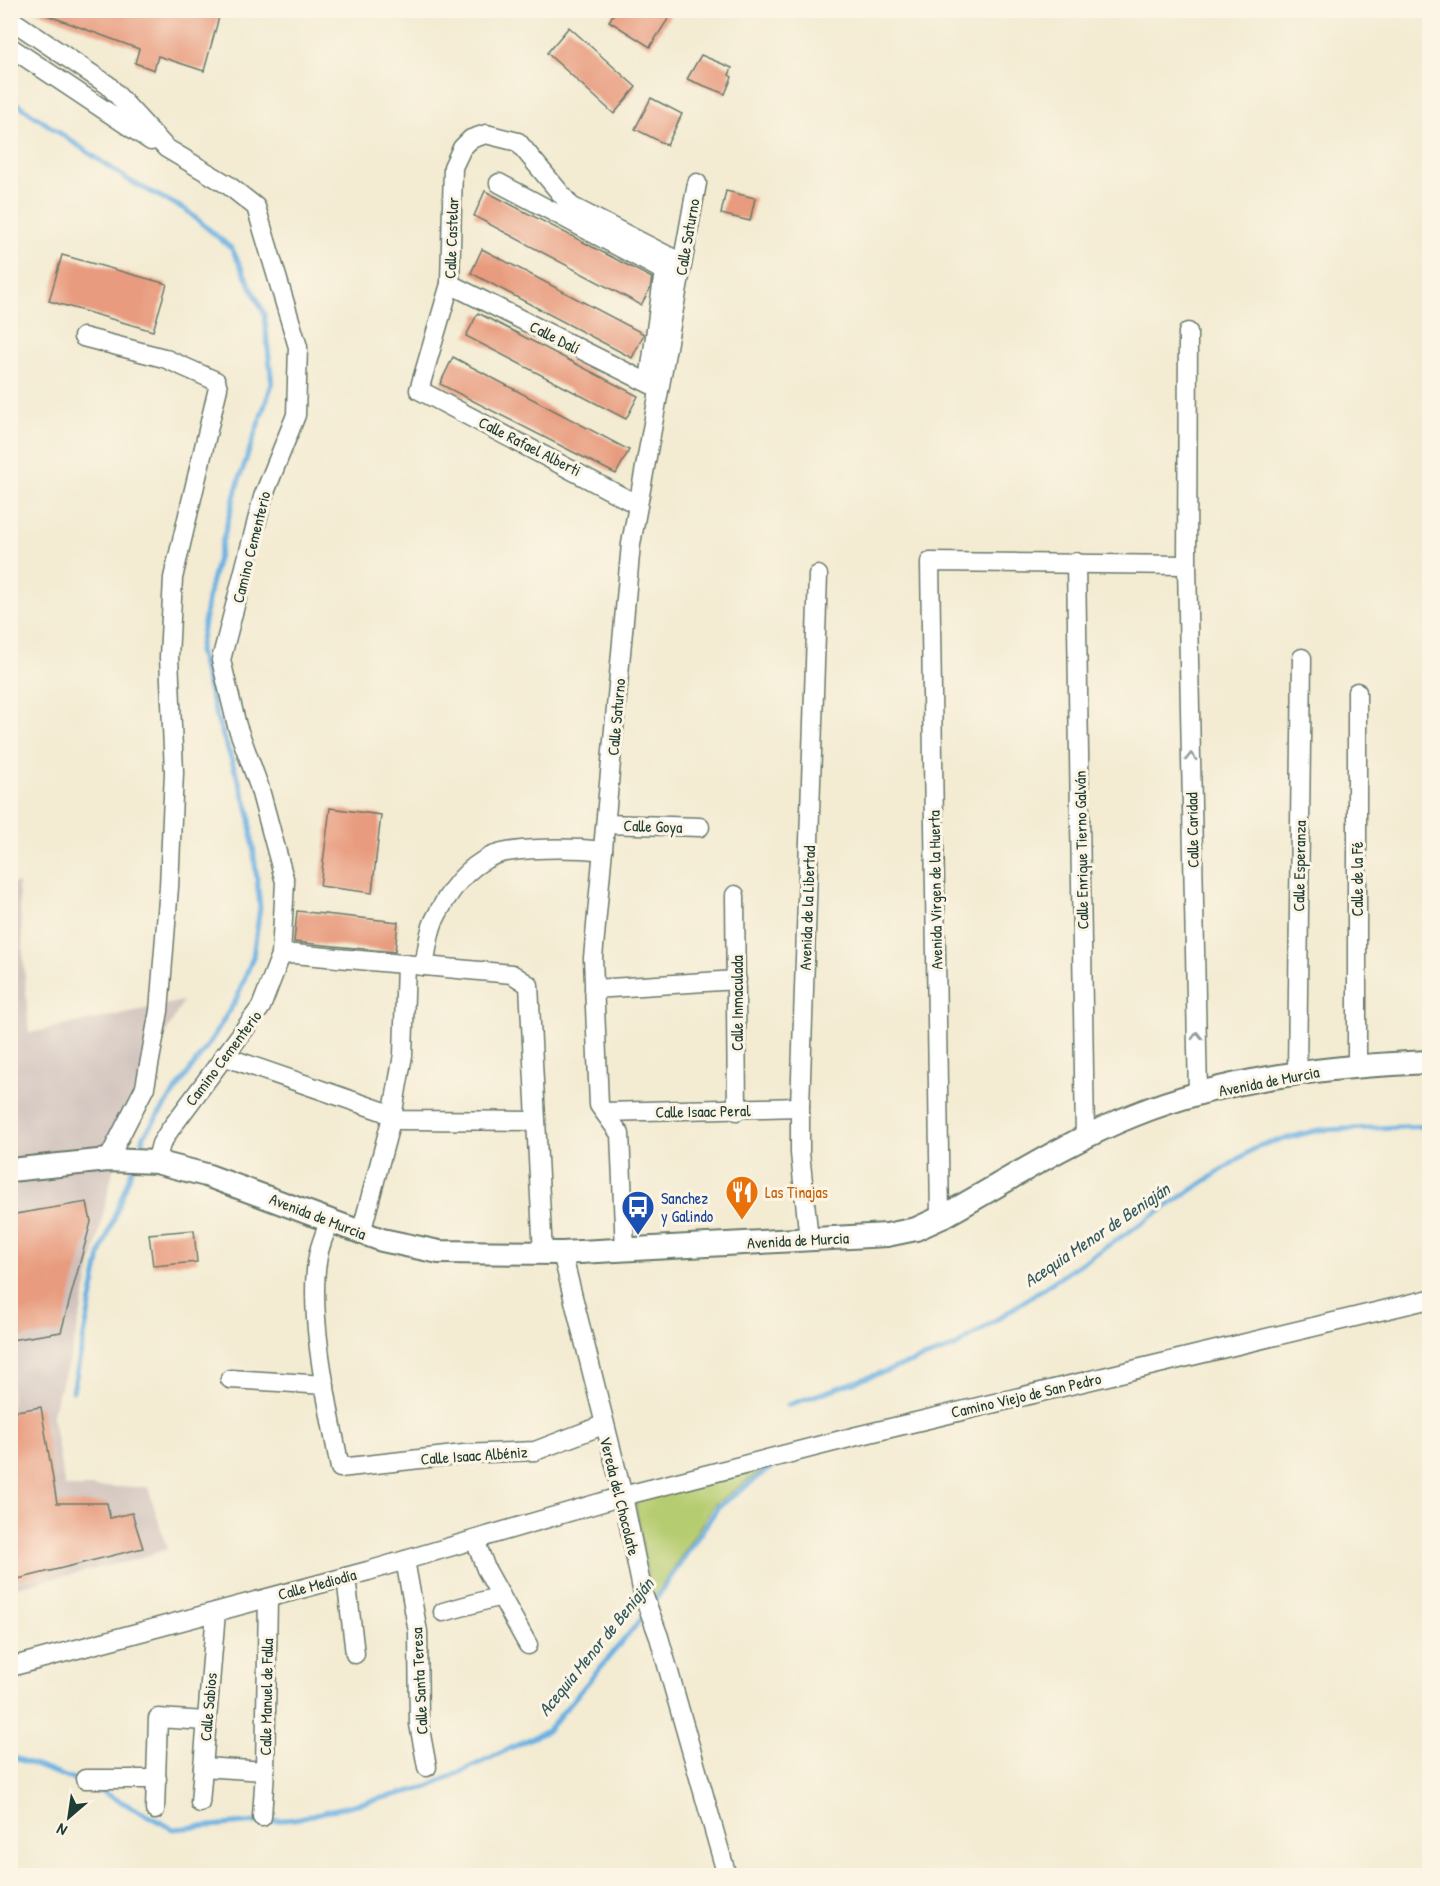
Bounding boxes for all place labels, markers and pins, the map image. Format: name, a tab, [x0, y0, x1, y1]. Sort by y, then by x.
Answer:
restaurant icon: Las Tinajas	[724, 1174, 760, 1221]
place label: Las Tinajas	[765, 1181, 828, 1203]
place label: Sanchez y Galindo	[661, 1187, 714, 1227]
bus stop icon: Sanchez y Galindo	[620, 1189, 656, 1236]

